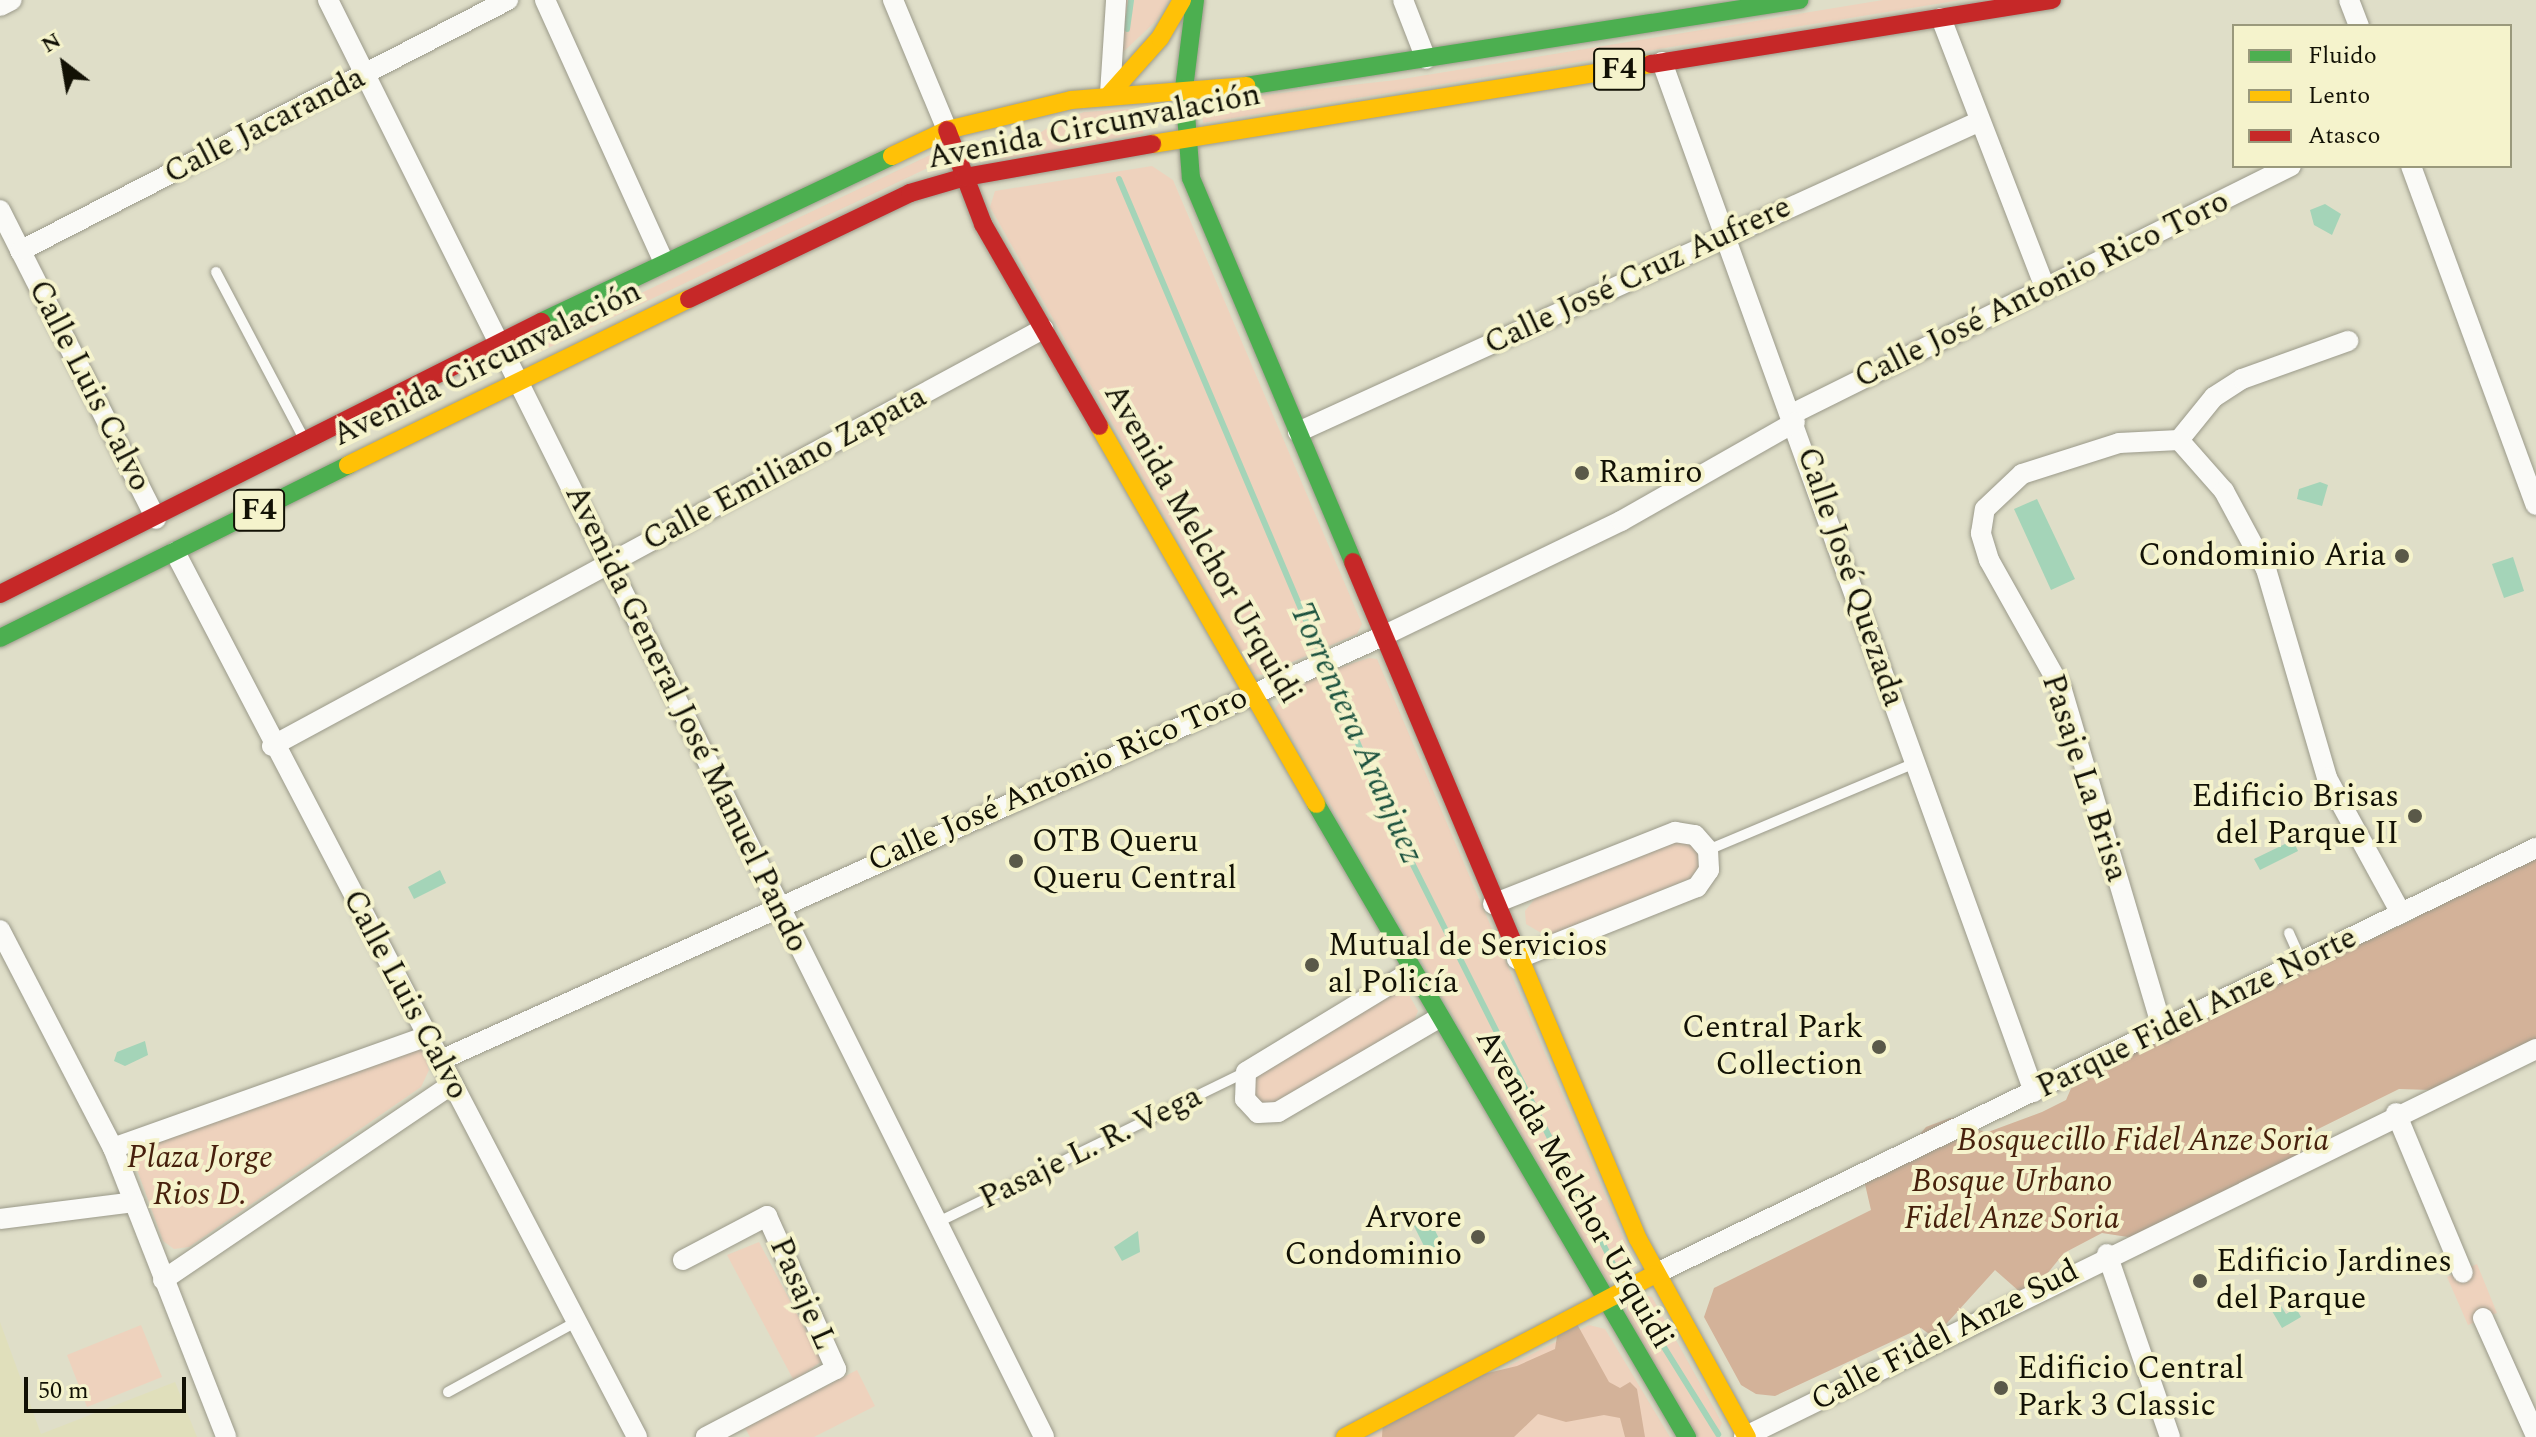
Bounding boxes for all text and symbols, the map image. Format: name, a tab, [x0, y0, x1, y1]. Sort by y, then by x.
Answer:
north arrow	[24, 24, 104, 104]
text: N	[35, 24, 68, 62]
legend	[2232, 24, 2512, 168]
text: Fluido	[2308, 38, 2377, 74]
road number: F4	[1593, 43, 1645, 95]
street label: Calle Jacaranda	[158, 59, 372, 193]
street label: Avenida Circunvalación	[924, 76, 1264, 178]
text: Lento	[2308, 78, 2370, 114]
text: Atasco	[2308, 118, 2380, 154]
street label: Calle José Antonio Rico Toro	[1849, 183, 2235, 397]
street label: Calle José Cruz Aufrere	[1479, 188, 1797, 364]
street label: Avenida Circunvalación	[327, 273, 647, 455]
street label: Calle Luis Calvo	[19, 274, 159, 498]
street label: Avenida Melchor Urquidi	[1095, 377, 1309, 711]
street label: Calle Emiliano Zapata	[637, 378, 933, 560]
street label: Calle José Quezada	[1788, 442, 1912, 712]
place label: Ramiro	[1598, 454, 1702, 492]
marker: Ramiro	[1573, 464, 1591, 482]
street label: Avenida General José Manuel Pando	[556, 479, 816, 959]
road number: F4	[233, 484, 285, 536]
place label: Condominio Aria	[2138, 537, 2386, 575]
marker: Condominio Aria	[2393, 547, 2411, 565]
water label: Torrentera Aranjuez	[1280, 596, 1432, 870]
street label: Pasaje La Brisa	[2032, 670, 2136, 886]
street label: Calle José Antonio Rico Toro	[862, 679, 1254, 881]
place label: Edificio Brisas del Parque II	[2192, 779, 2399, 854]
marker: Edificio Brisas del Parque II	[2406, 807, 2424, 825]
place label: OTB Queru Queru Central	[1032, 824, 1237, 899]
marker: OTB Queru Queru Central	[1007, 852, 1025, 870]
street label: Calle Luis Calvo	[334, 884, 476, 1106]
street label: Parque Fidel Anze Norte	[2031, 919, 2363, 1107]
place label: Mutual de Servicios al Policía	[1328, 928, 1608, 1003]
marker: Mutual de Servicios al Policía	[1303, 956, 1321, 974]
place label: Central Park Collection	[1682, 1010, 1863, 1085]
street label: Avenida Melchor Urquidi	[1467, 1022, 1681, 1356]
marker: Central Park Collection	[1870, 1038, 1888, 1056]
street label: Pasaje L. R. Vega	[974, 1078, 1208, 1218]
park label: Bosquecillo Fidel Anze Soria	[1957, 1122, 2329, 1160]
park label: Plaza Jorge Rios D.	[127, 1140, 273, 1215]
park label: Bosque Urbano Fidel Anze Soria	[1904, 1164, 2120, 1239]
place label: Arvore Condominio	[1285, 1200, 1462, 1275]
marker: Arvore Condominio	[1469, 1228, 1487, 1246]
street label: Pasaje L	[760, 1232, 844, 1356]
place label: Edificio Jardines del Parque	[2216, 1244, 2452, 1319]
street label: Calle Fidel Anze Sud	[1805, 1252, 2085, 1420]
marker: Edificio Jardines del Parque	[2191, 1272, 2209, 1290]
place label: Edificio Central Park 3 Classic	[2017, 1351, 2244, 1426]
scale bar	[28, 1361, 190, 1411]
text: 50 m	[38, 1373, 89, 1409]
marker: Edificio Central Park 3 Classic	[1992, 1379, 2010, 1397]

